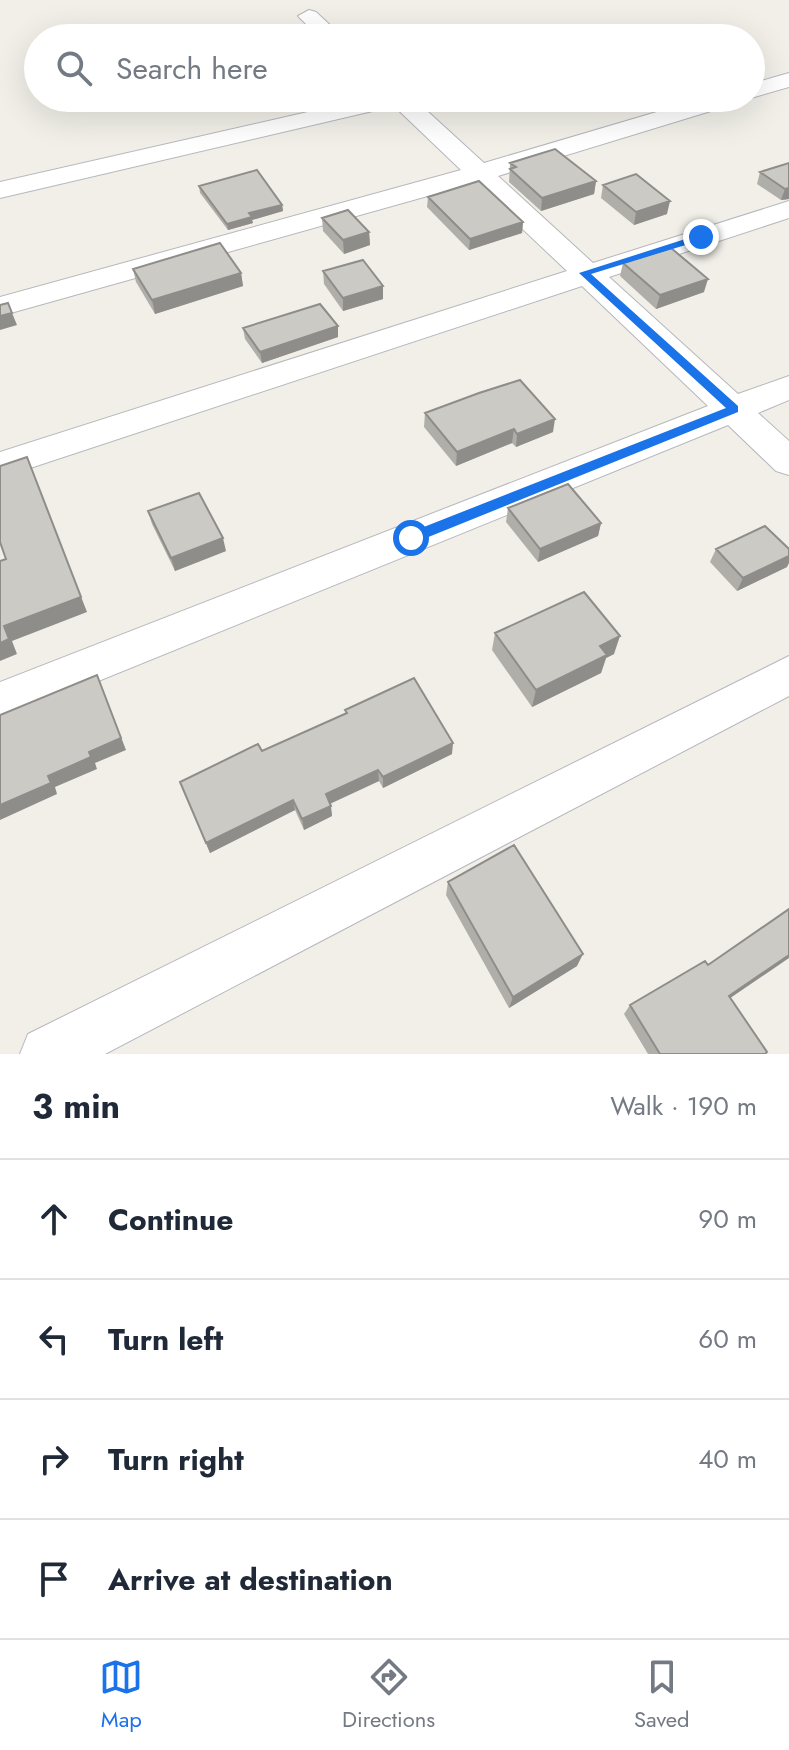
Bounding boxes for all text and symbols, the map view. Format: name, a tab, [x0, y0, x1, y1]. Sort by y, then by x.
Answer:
search box	[24, 24, 765, 112]
icon: search	[52, 46, 96, 90]
text: Search here	[116, 47, 268, 90]
route end	[683, 219, 719, 255]
route start	[393, 520, 429, 556]
text: 3 min	[32, 1082, 120, 1131]
text: Walk · 190 m	[610, 1087, 757, 1125]
icon: ahead	[32, 1197, 76, 1241]
text: Continue	[108, 1198, 234, 1241]
text: 90 m	[698, 1200, 757, 1238]
icon: left	[32, 1317, 76, 1361]
text: Turn left	[108, 1318, 223, 1361]
text: 60 m	[698, 1320, 757, 1358]
icon: right	[32, 1437, 76, 1481]
text: Turn right	[108, 1438, 244, 1481]
text: 40 m	[698, 1440, 757, 1478]
icon: arrive	[32, 1557, 76, 1601]
text: Arrive at destination	[108, 1558, 393, 1601]
tab: Map	[99, 1655, 143, 1735]
tab: Directions	[342, 1655, 435, 1735]
tab: Saved	[634, 1655, 690, 1735]

